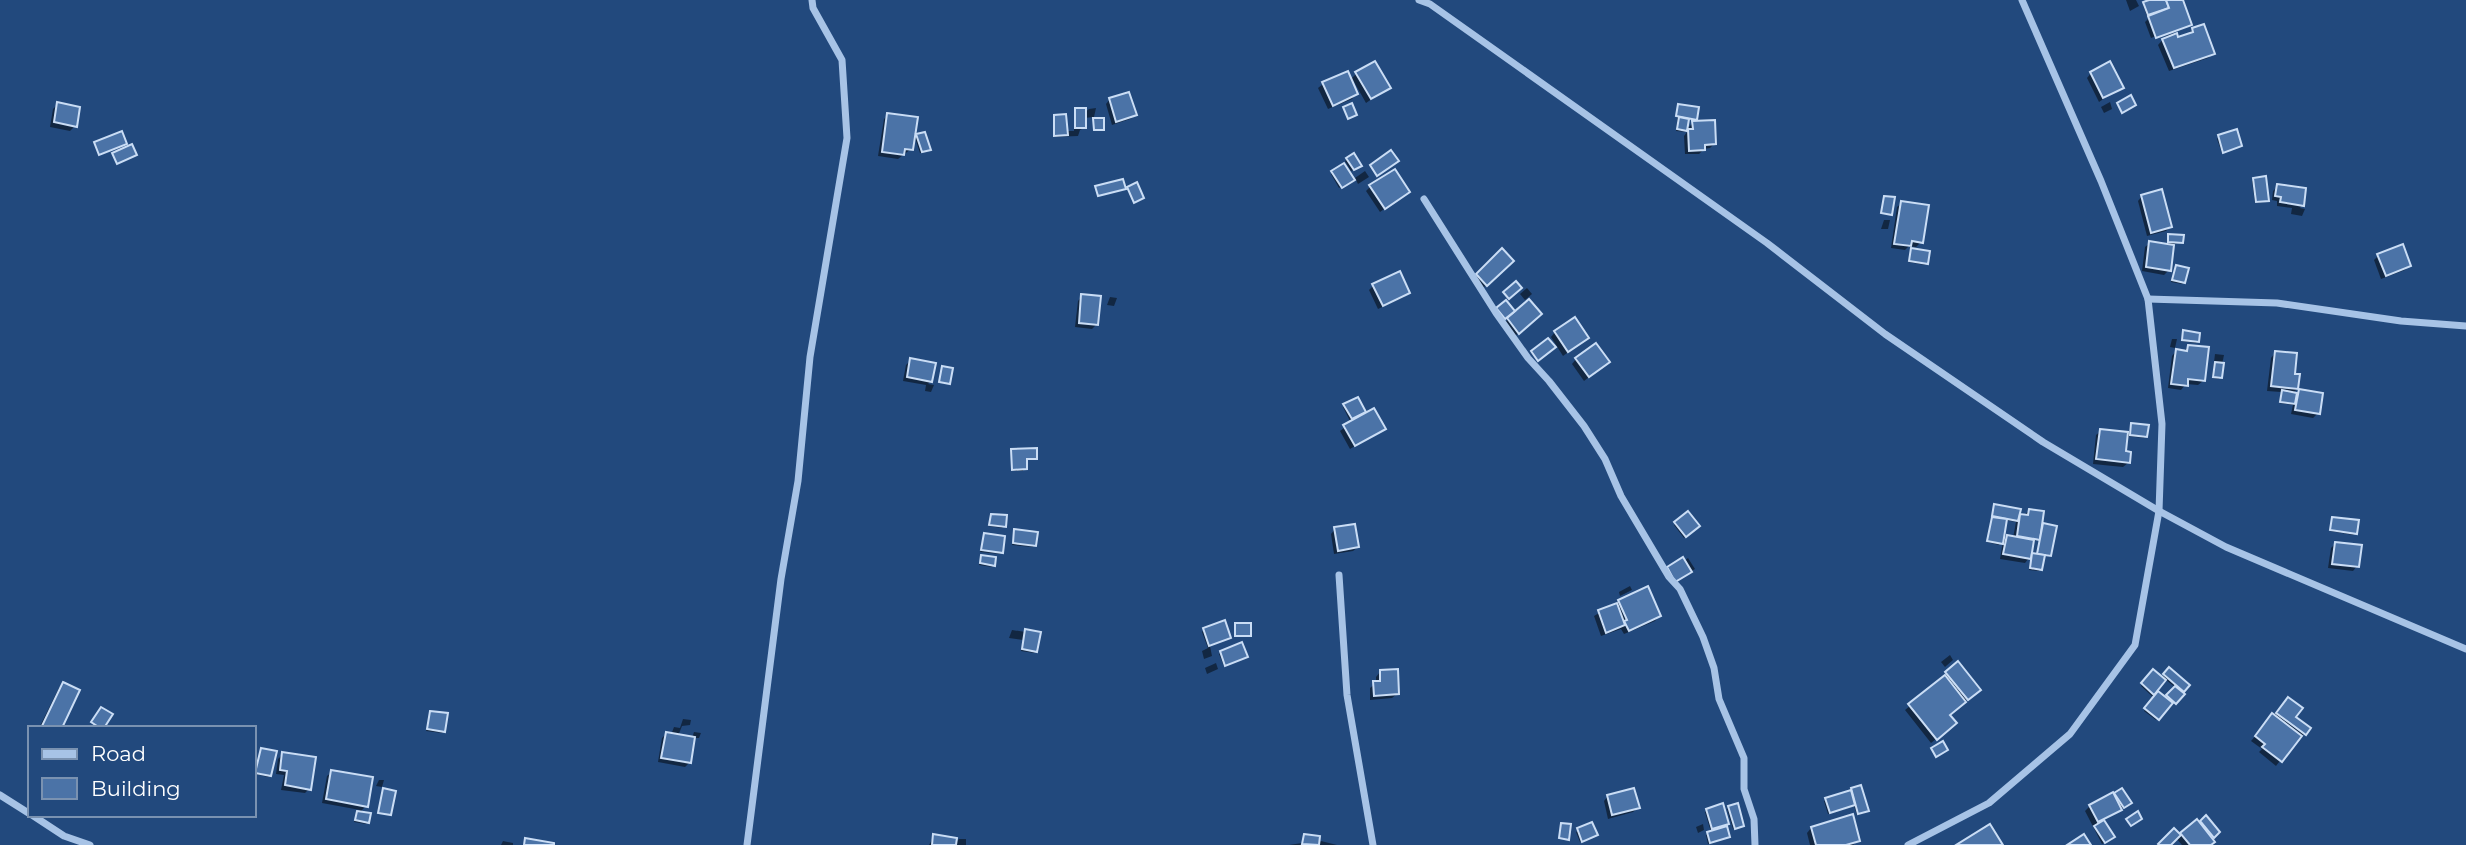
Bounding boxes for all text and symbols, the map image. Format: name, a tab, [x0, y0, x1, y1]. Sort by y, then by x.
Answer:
legend	[28, 726, 256, 817]
text: Road	[91, 741, 146, 766]
text: Building	[91, 776, 181, 801]

